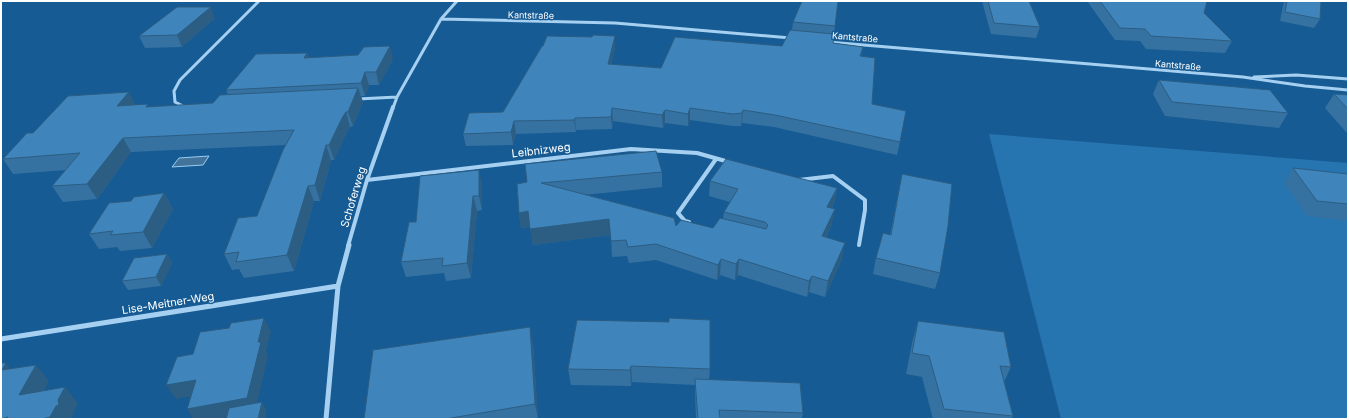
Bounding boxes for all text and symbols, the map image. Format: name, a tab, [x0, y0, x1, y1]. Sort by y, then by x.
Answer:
street label: Kantstraße	[508, 9, 554, 21]
street label: Kantstraße	[831, 30, 879, 44]
street label: Kantstraße	[1154, 58, 1202, 72]
street label: Leibnizweg	[511, 139, 571, 161]
street label: Schoferweg	[337, 165, 369, 229]
street label: Lise-Meitner-Weg	[121, 289, 215, 317]

